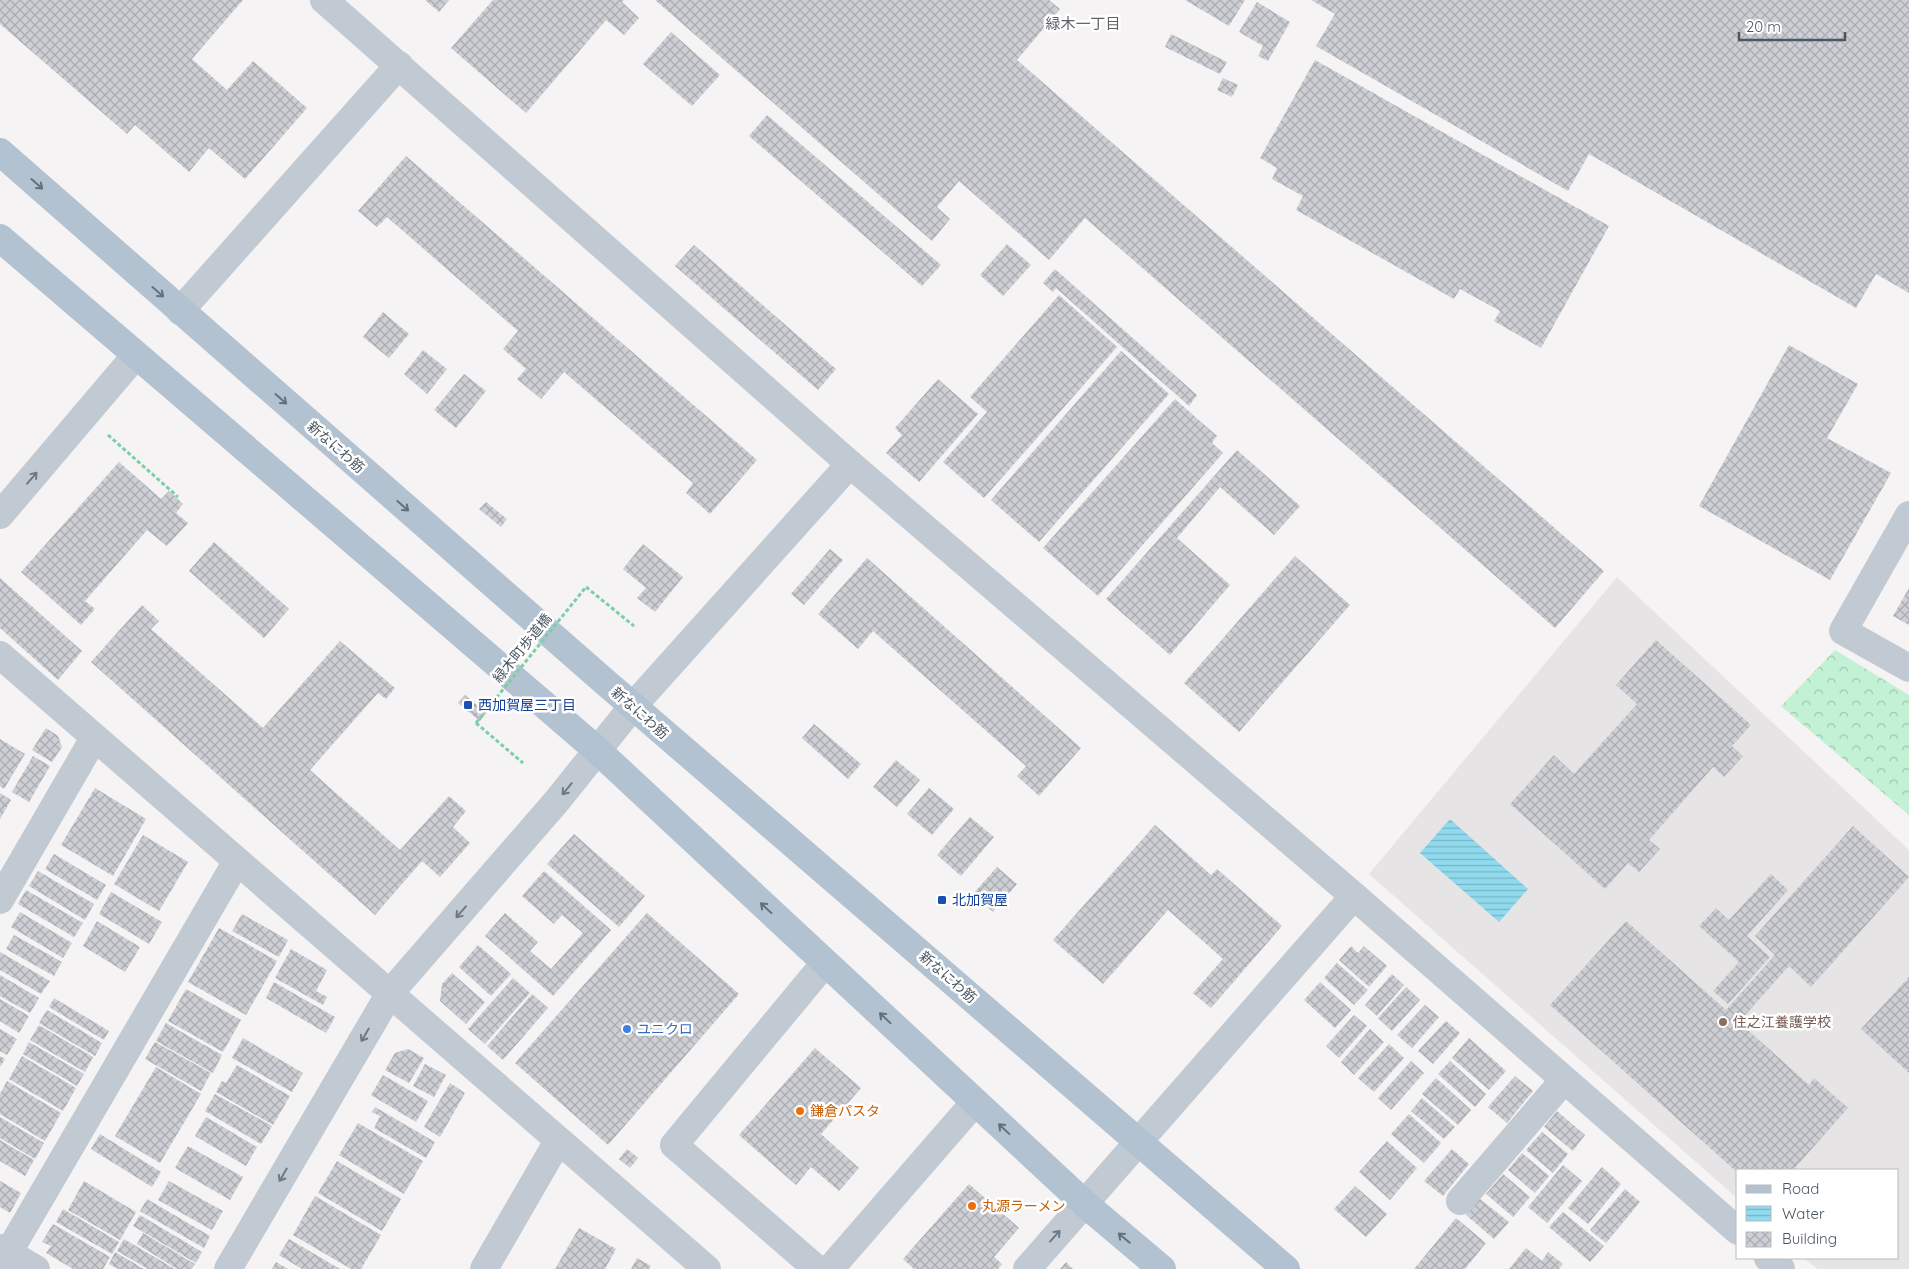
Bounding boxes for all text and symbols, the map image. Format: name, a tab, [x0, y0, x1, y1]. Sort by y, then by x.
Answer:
scale bar	[1739, 10, 1845, 42]
district label: 緑木一丁目	[1045, 14, 1121, 33]
text: 20 m	[1746, 17, 1781, 36]
one-way arrow	[30, 178, 43, 190]
one-way arrow	[152, 286, 165, 297]
one-way arrow	[274, 393, 287, 404]
street label: 新なにわ筋	[304, 417, 368, 477]
one-way arrow	[26, 472, 38, 485]
one-way arrow	[397, 500, 410, 511]
street label: 緑木町歩道橋	[489, 610, 555, 686]
street label: 新なにわ筋	[608, 683, 672, 743]
place label: 西加賀屋三丁目	[478, 696, 576, 714]
marker: 西加賀屋三丁目	[462, 699, 474, 711]
one-way arrow	[561, 782, 572, 795]
place label: 北加賀屋	[952, 891, 1008, 909]
marker: 北加賀屋	[936, 894, 948, 906]
one-way arrow	[759, 902, 772, 914]
one-way arrow	[455, 905, 466, 918]
street label: 新なにわ筋	[916, 947, 980, 1007]
one-way arrow	[878, 1012, 891, 1024]
place label: 住之江養護学校	[1733, 1013, 1831, 1031]
marker: 住之江養護学校	[1717, 1016, 1729, 1028]
place label: ユニクロ	[637, 1020, 693, 1038]
marker: ユニクロ	[621, 1023, 633, 1035]
one-way arrow	[360, 1027, 370, 1041]
place label: 鎌倉パスタ	[810, 1102, 880, 1120]
marker: 鎌倉パスタ	[794, 1105, 806, 1117]
one-way arrow	[998, 1123, 1010, 1135]
one-way arrow	[278, 1167, 288, 1182]
legend	[1736, 1169, 1899, 1259]
text: Road	[1782, 1179, 1819, 1198]
place label: 丸源ラーメン	[982, 1197, 1065, 1215]
marker: 丸源ラーメン	[966, 1200, 978, 1212]
text: Water	[1782, 1204, 1825, 1223]
text: Building	[1782, 1229, 1837, 1248]
one-way arrow	[1050, 1230, 1061, 1243]
one-way arrow	[1118, 1232, 1131, 1243]

